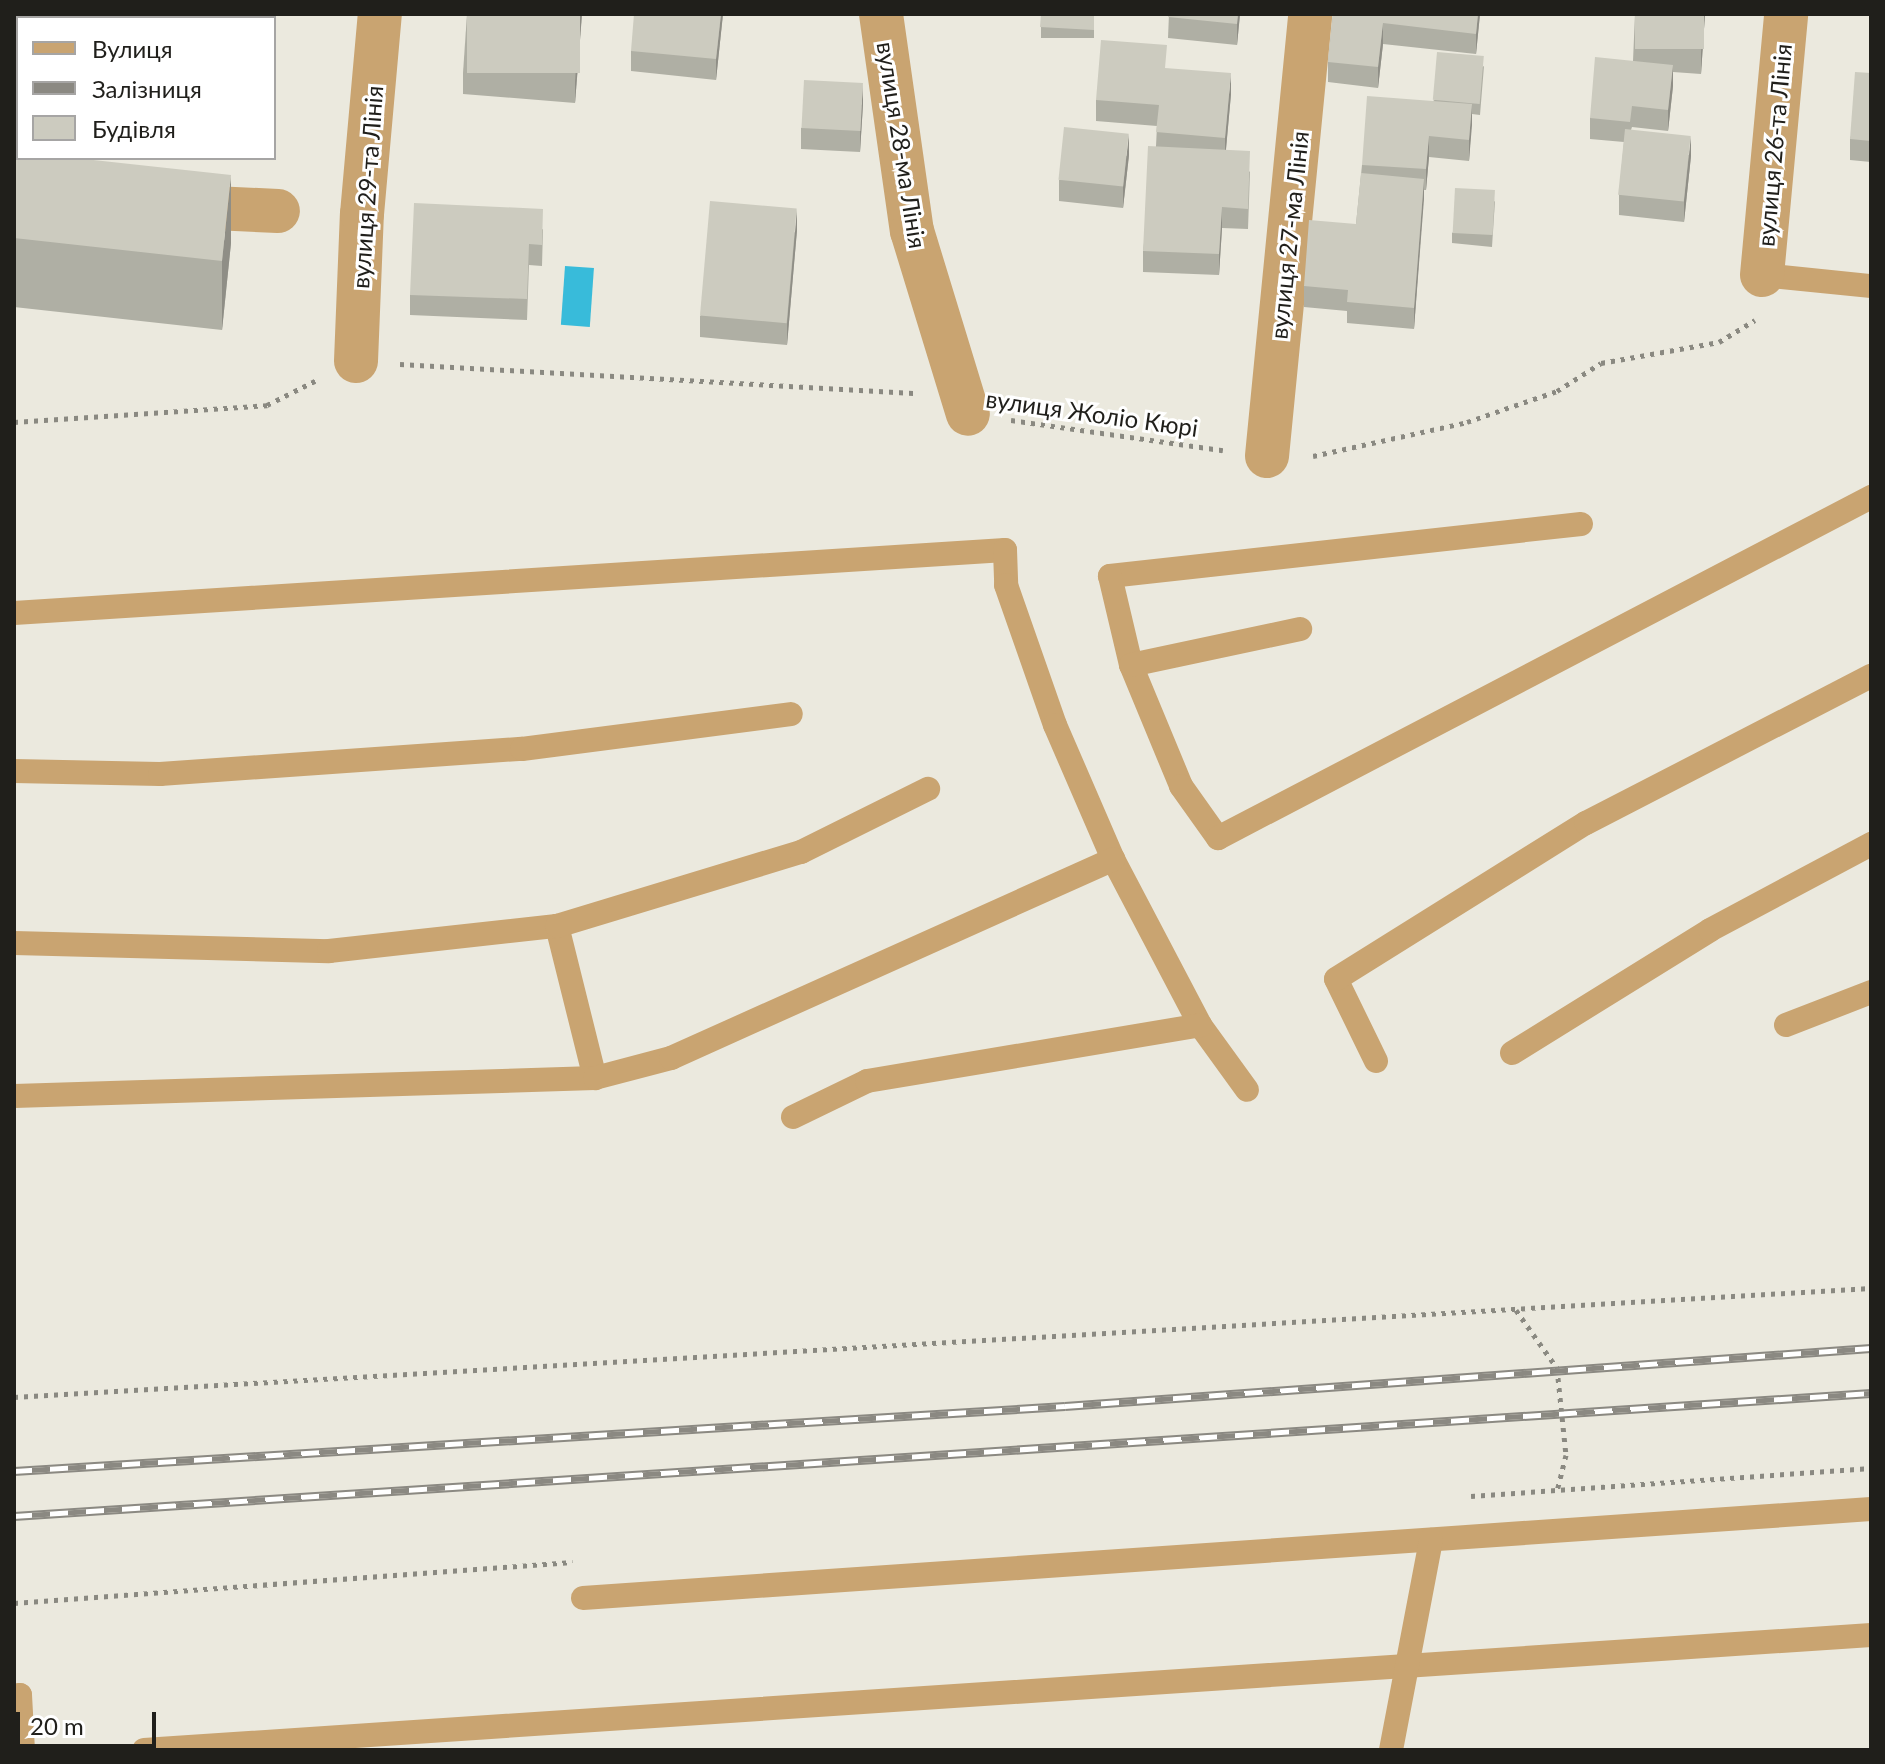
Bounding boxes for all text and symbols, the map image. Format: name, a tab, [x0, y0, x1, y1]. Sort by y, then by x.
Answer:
legend	[16, 16, 276, 160]
text: Вулиця	[92, 34, 173, 63]
street label: вулиця 28-ма Лінія	[871, 40, 933, 250]
street label: вулиця 26-та Лінія	[1751, 42, 1797, 248]
text: Залізниця	[92, 74, 202, 103]
street label: вулиця 29-та Лінія	[346, 84, 388, 290]
text: Будівля	[92, 114, 176, 143]
street label: вулиця 27-ма Лінія	[1264, 130, 1314, 340]
street label: вулиця Жоліо Кюрі	[984, 384, 1200, 442]
scale bar	[20, 1696, 160, 1746]
text: 20 m	[30, 1711, 84, 1740]

